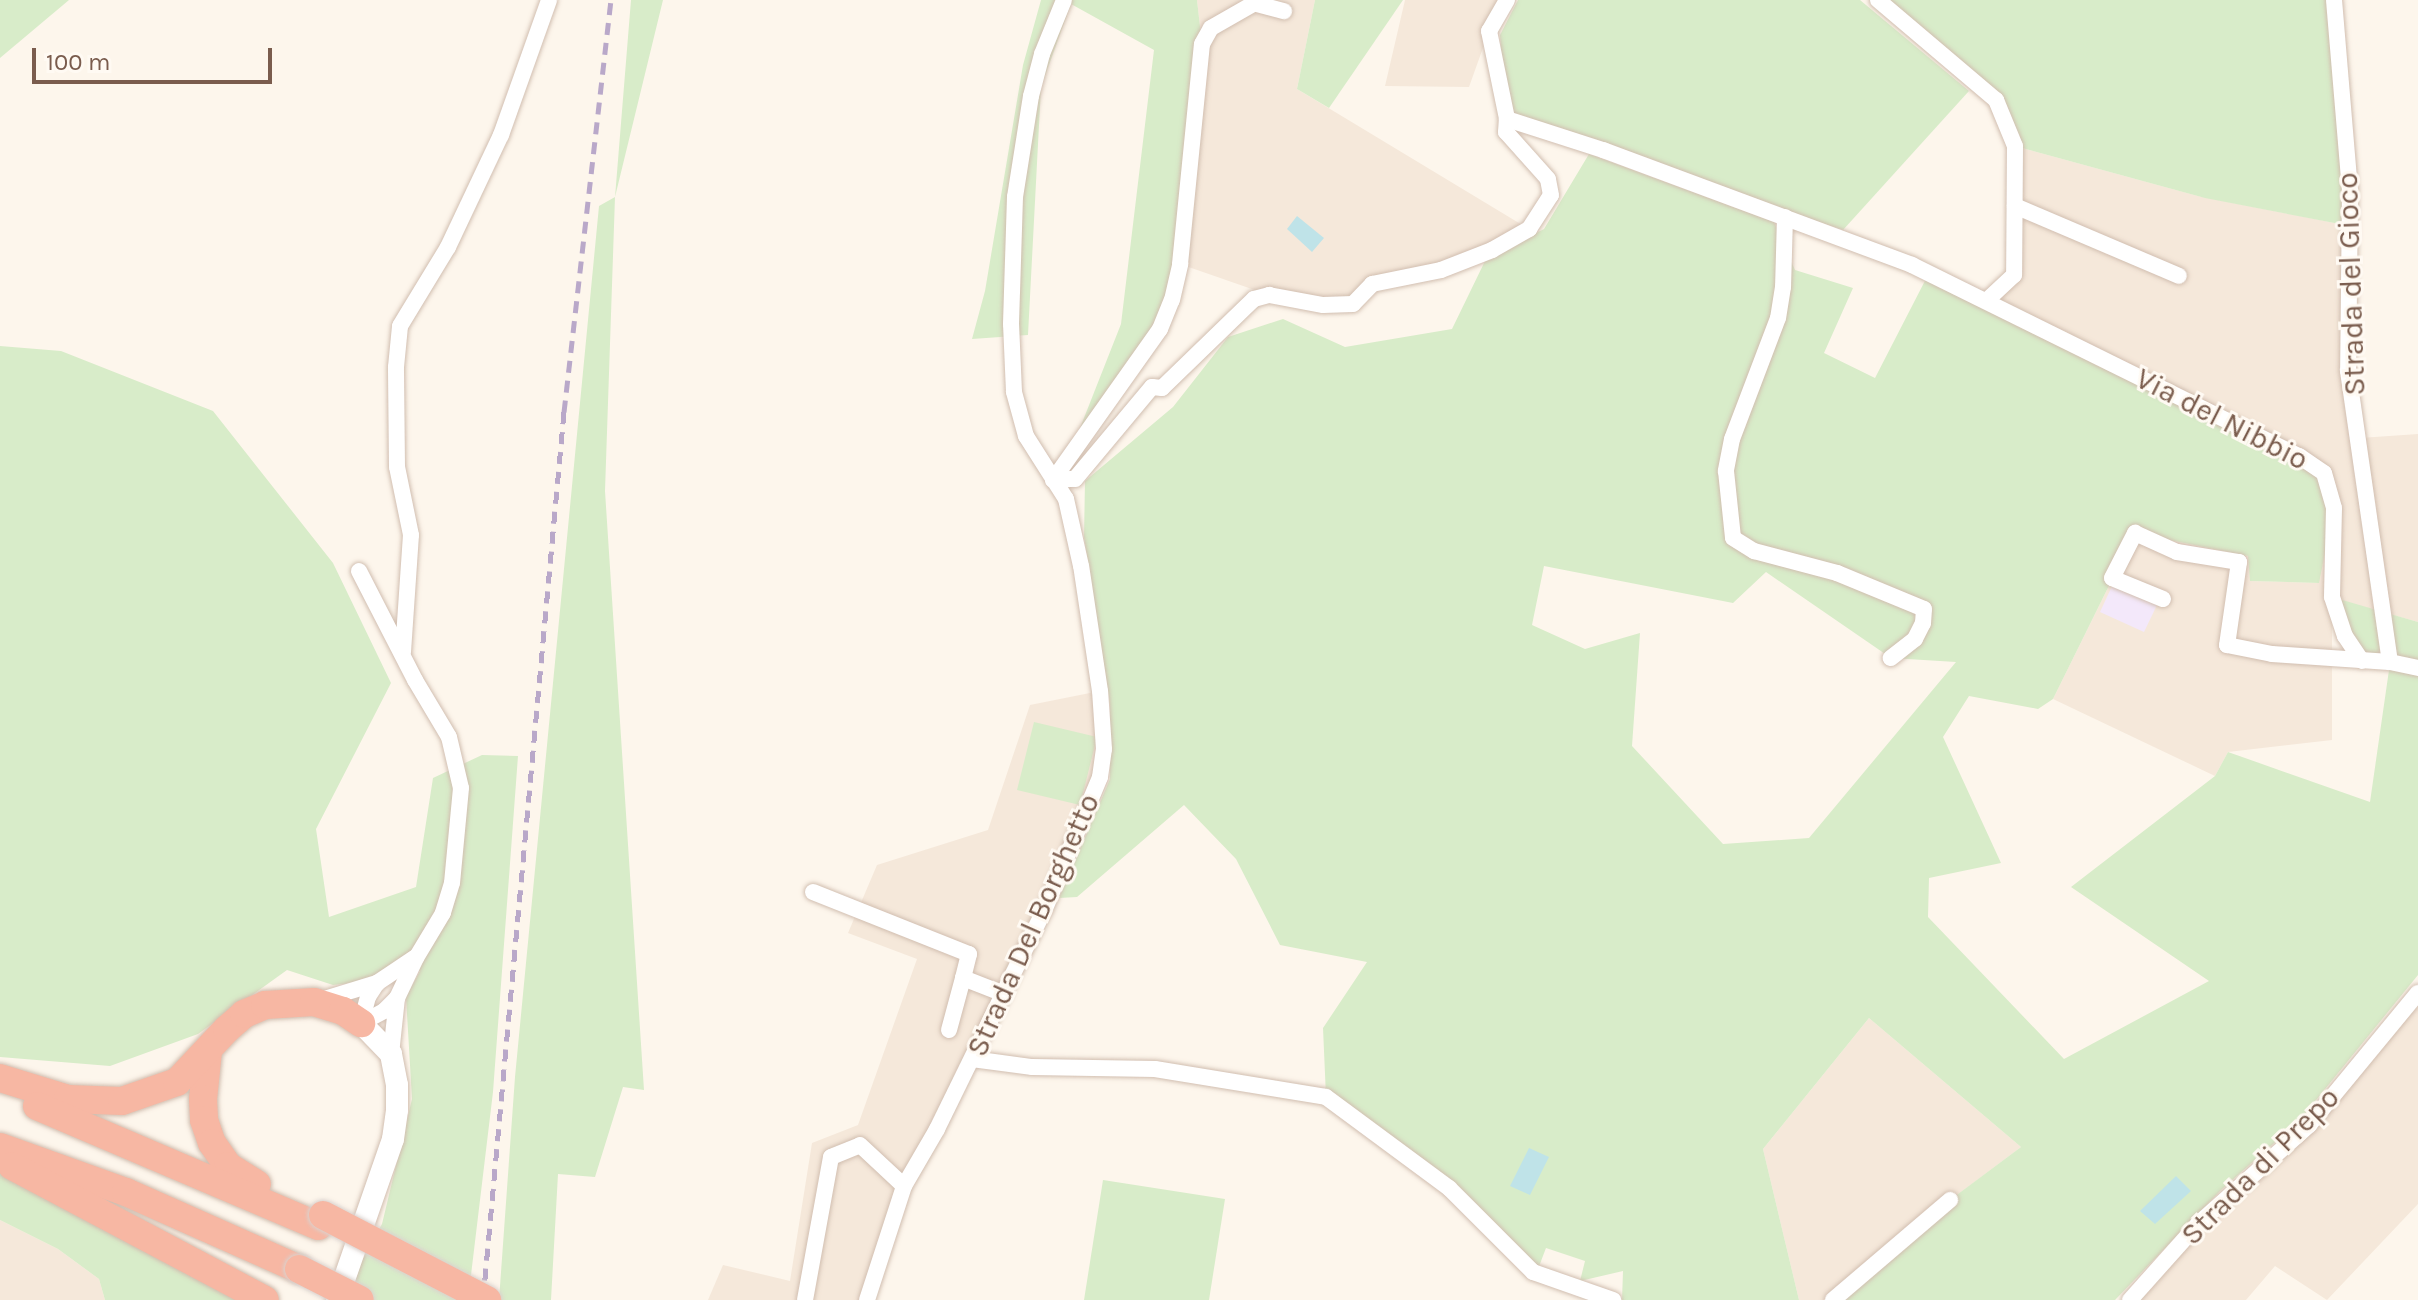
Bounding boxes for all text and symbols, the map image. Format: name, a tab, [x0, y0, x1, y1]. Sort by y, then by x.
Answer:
scale bar	[36, 32, 276, 82]
text: 100 m	[46, 48, 111, 76]
street label: Strada del Gioco	[2329, 172, 2373, 396]
street label: Via del Nibbio	[2130, 360, 2314, 478]
street label: Strada Del Borghetto	[959, 788, 1107, 1062]
street label: Strada di Prepo	[2173, 1079, 2347, 1253]

